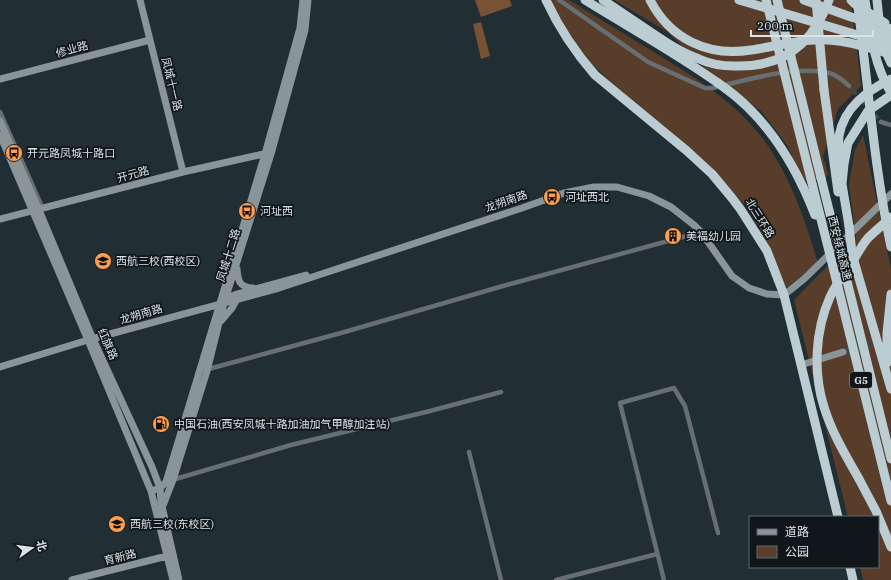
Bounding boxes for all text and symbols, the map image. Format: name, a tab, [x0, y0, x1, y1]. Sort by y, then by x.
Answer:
scale bar	[751, 12, 873, 38]
text: 200 m	[757, 18, 793, 33]
street label: 修业路	[54, 38, 90, 60]
street label: 凤城十一路	[159, 56, 185, 112]
bus stop icon: 开元路凤城十路口	[4, 143, 24, 163]
place label: 开元路凤城十路口	[27, 146, 115, 160]
street label: 开元路	[115, 163, 151, 185]
street label: 龙朔南路	[483, 187, 529, 215]
bus stop icon: 河址西北	[542, 187, 562, 207]
place label: 河址西北	[565, 190, 609, 204]
street label: 北三环路	[742, 196, 778, 240]
bus stop icon: 河址西	[237, 201, 257, 221]
place label: 河址西	[260, 204, 293, 218]
street label: 西安绕城高速	[825, 214, 855, 282]
building icon: 美福幼儿园	[663, 226, 683, 246]
street label: 凤城十二路	[213, 227, 243, 283]
place label: 美福幼儿园	[686, 229, 741, 243]
school or university icon: 西航三校(西校区)	[93, 251, 113, 271]
place label: 西航三校(西校区)	[116, 254, 200, 268]
street label: 龙朔南路	[118, 301, 164, 327]
street label: 红旗路	[95, 326, 121, 362]
road number: G5	[850, 372, 872, 388]
fuel station icon: 中国石油(西安凤城十路加油加气甲醇加注站)	[151, 414, 171, 434]
place label: 中国石油(西安凤城十路加油加气甲醇加注站)	[174, 417, 390, 431]
school or university icon: 西航三校(东校区)	[107, 514, 127, 534]
legend	[749, 516, 879, 568]
place label: 西航三校(东校区)	[130, 517, 214, 531]
text: 道路	[785, 524, 809, 539]
north arrow	[12, 528, 52, 568]
text: 北	[34, 539, 50, 553]
text: 公园	[785, 544, 809, 559]
street label: 育新路	[102, 546, 138, 568]

